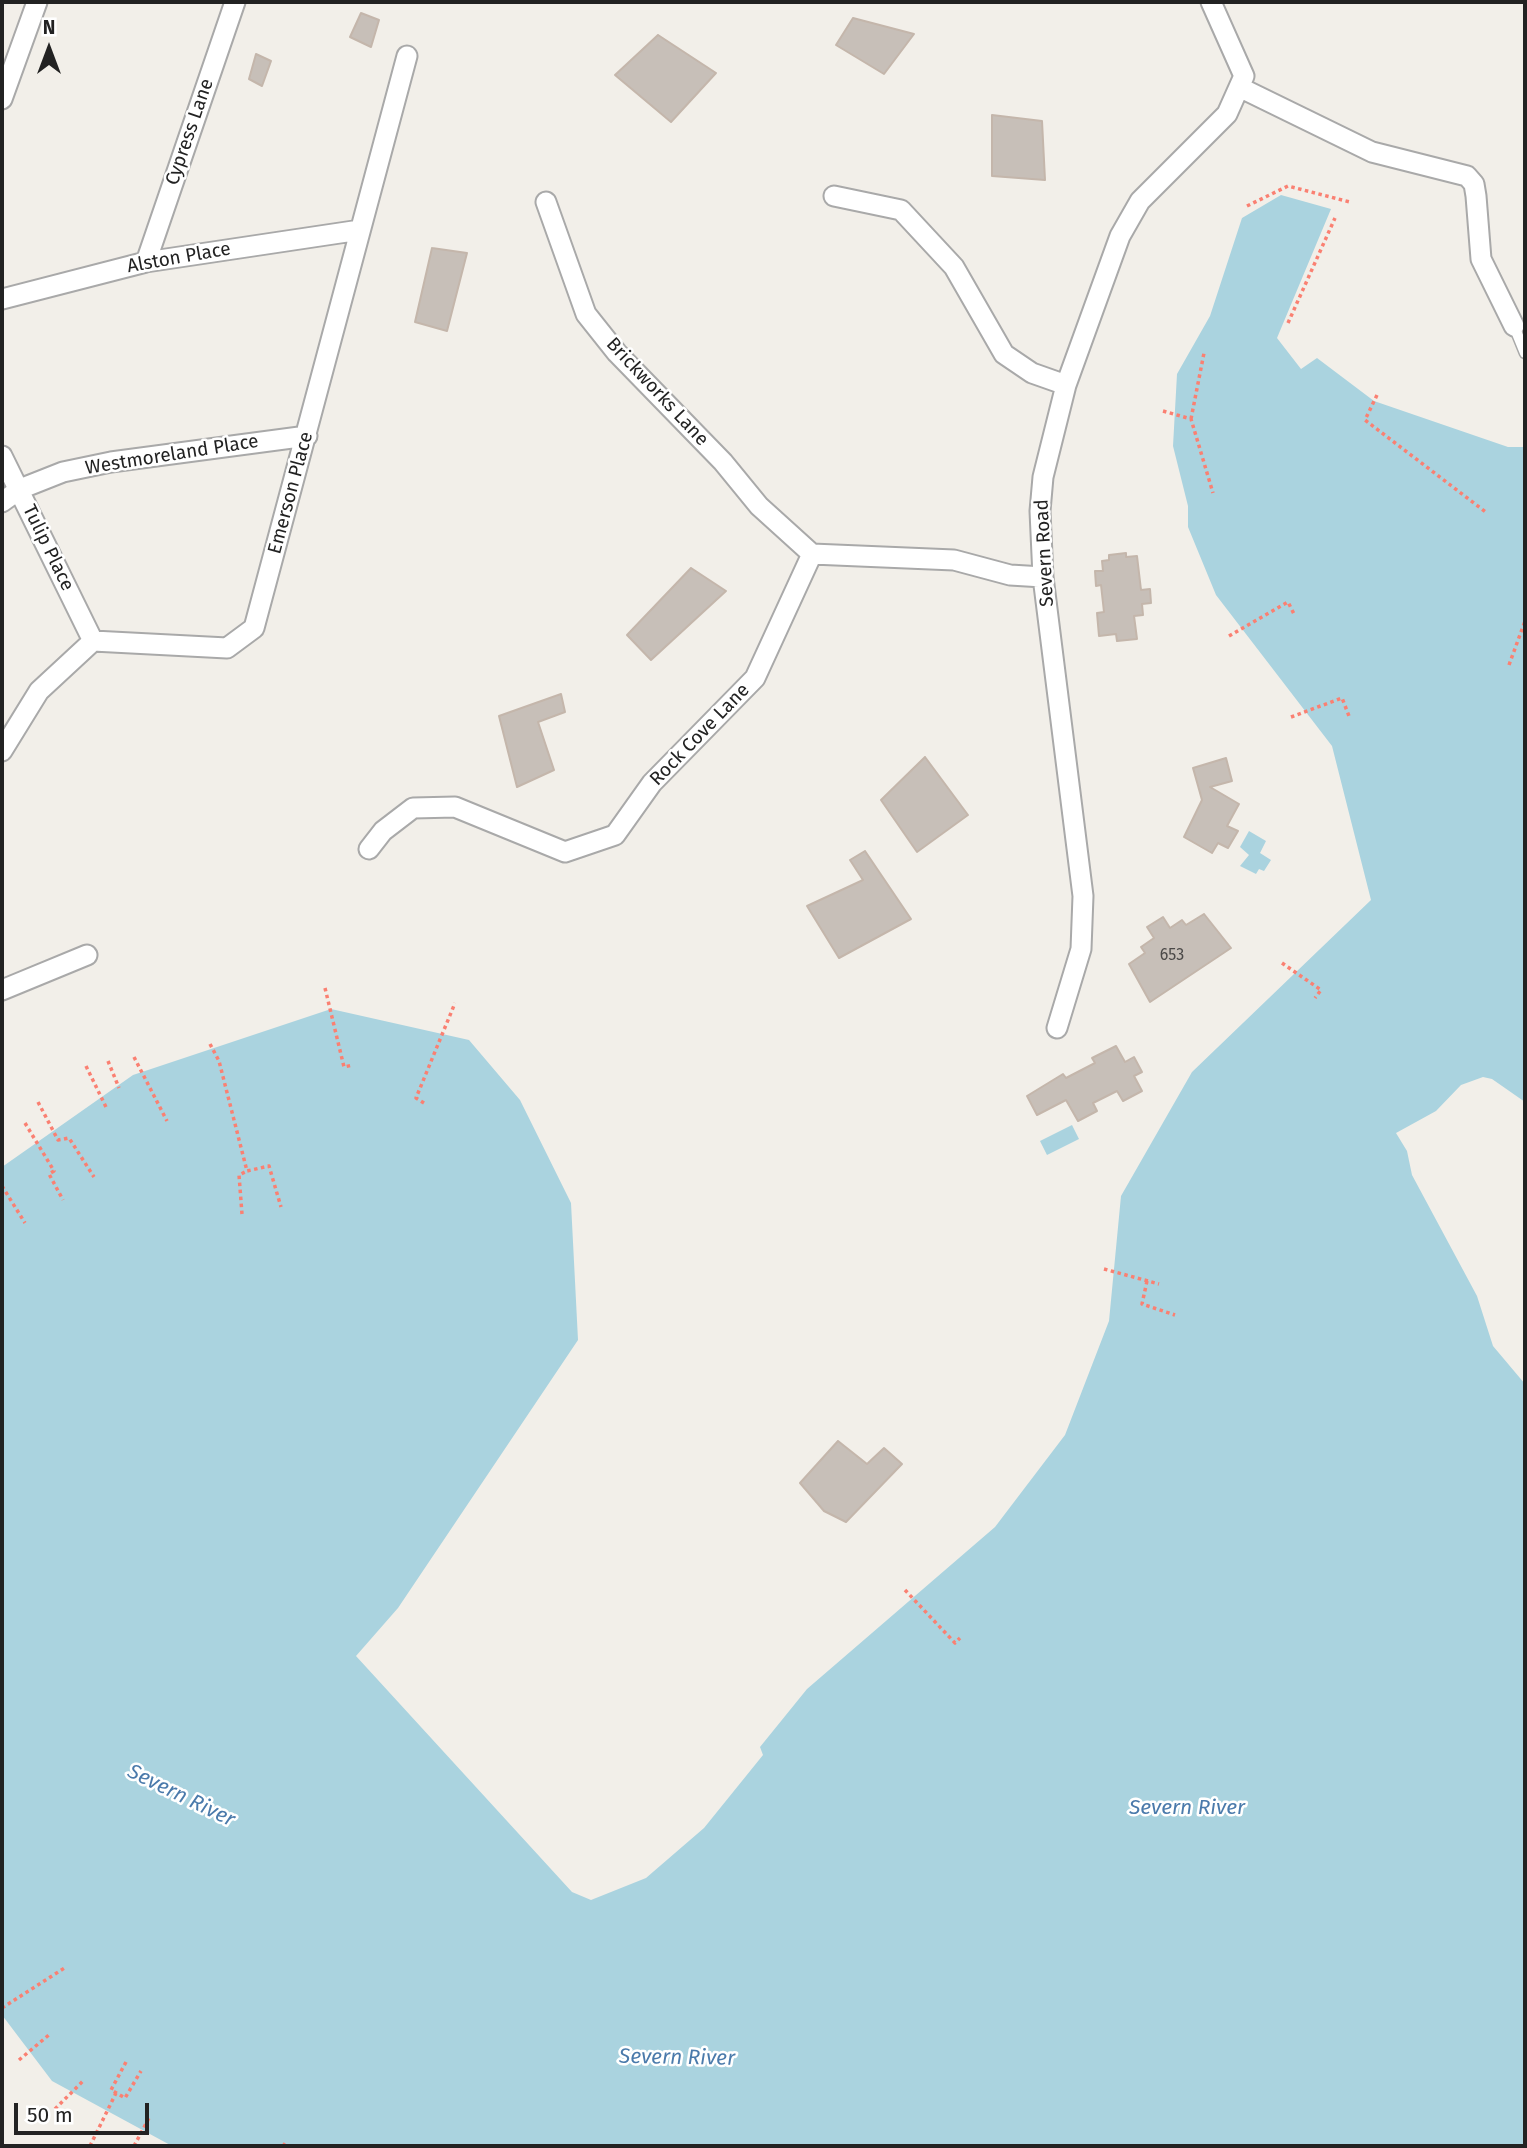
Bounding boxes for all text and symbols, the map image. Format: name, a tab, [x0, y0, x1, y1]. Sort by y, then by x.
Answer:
north arrow	[14, 14, 84, 84]
text: N	[43, 16, 55, 39]
street label: Cypress Lane	[161, 76, 219, 188]
street label: Alston Place	[125, 238, 233, 278]
street label: Brickworks Lane	[601, 333, 713, 451]
street label: Emerson Place	[264, 429, 318, 557]
street label: Westmoreland Place	[84, 430, 260, 480]
street label: Severn Road	[1031, 499, 1059, 607]
street label: Tulip Place	[17, 501, 79, 595]
street label: Rock Cove Lane	[646, 679, 754, 791]
house number: 653	[1160, 946, 1184, 966]
water label: Severn River	[123, 1759, 239, 1833]
water label: Severn River	[1129, 1795, 1245, 1821]
water label: Severn River	[619, 2044, 735, 2072]
scale bar	[18, 2088, 152, 2132]
text: 50 m	[27, 2102, 73, 2128]

